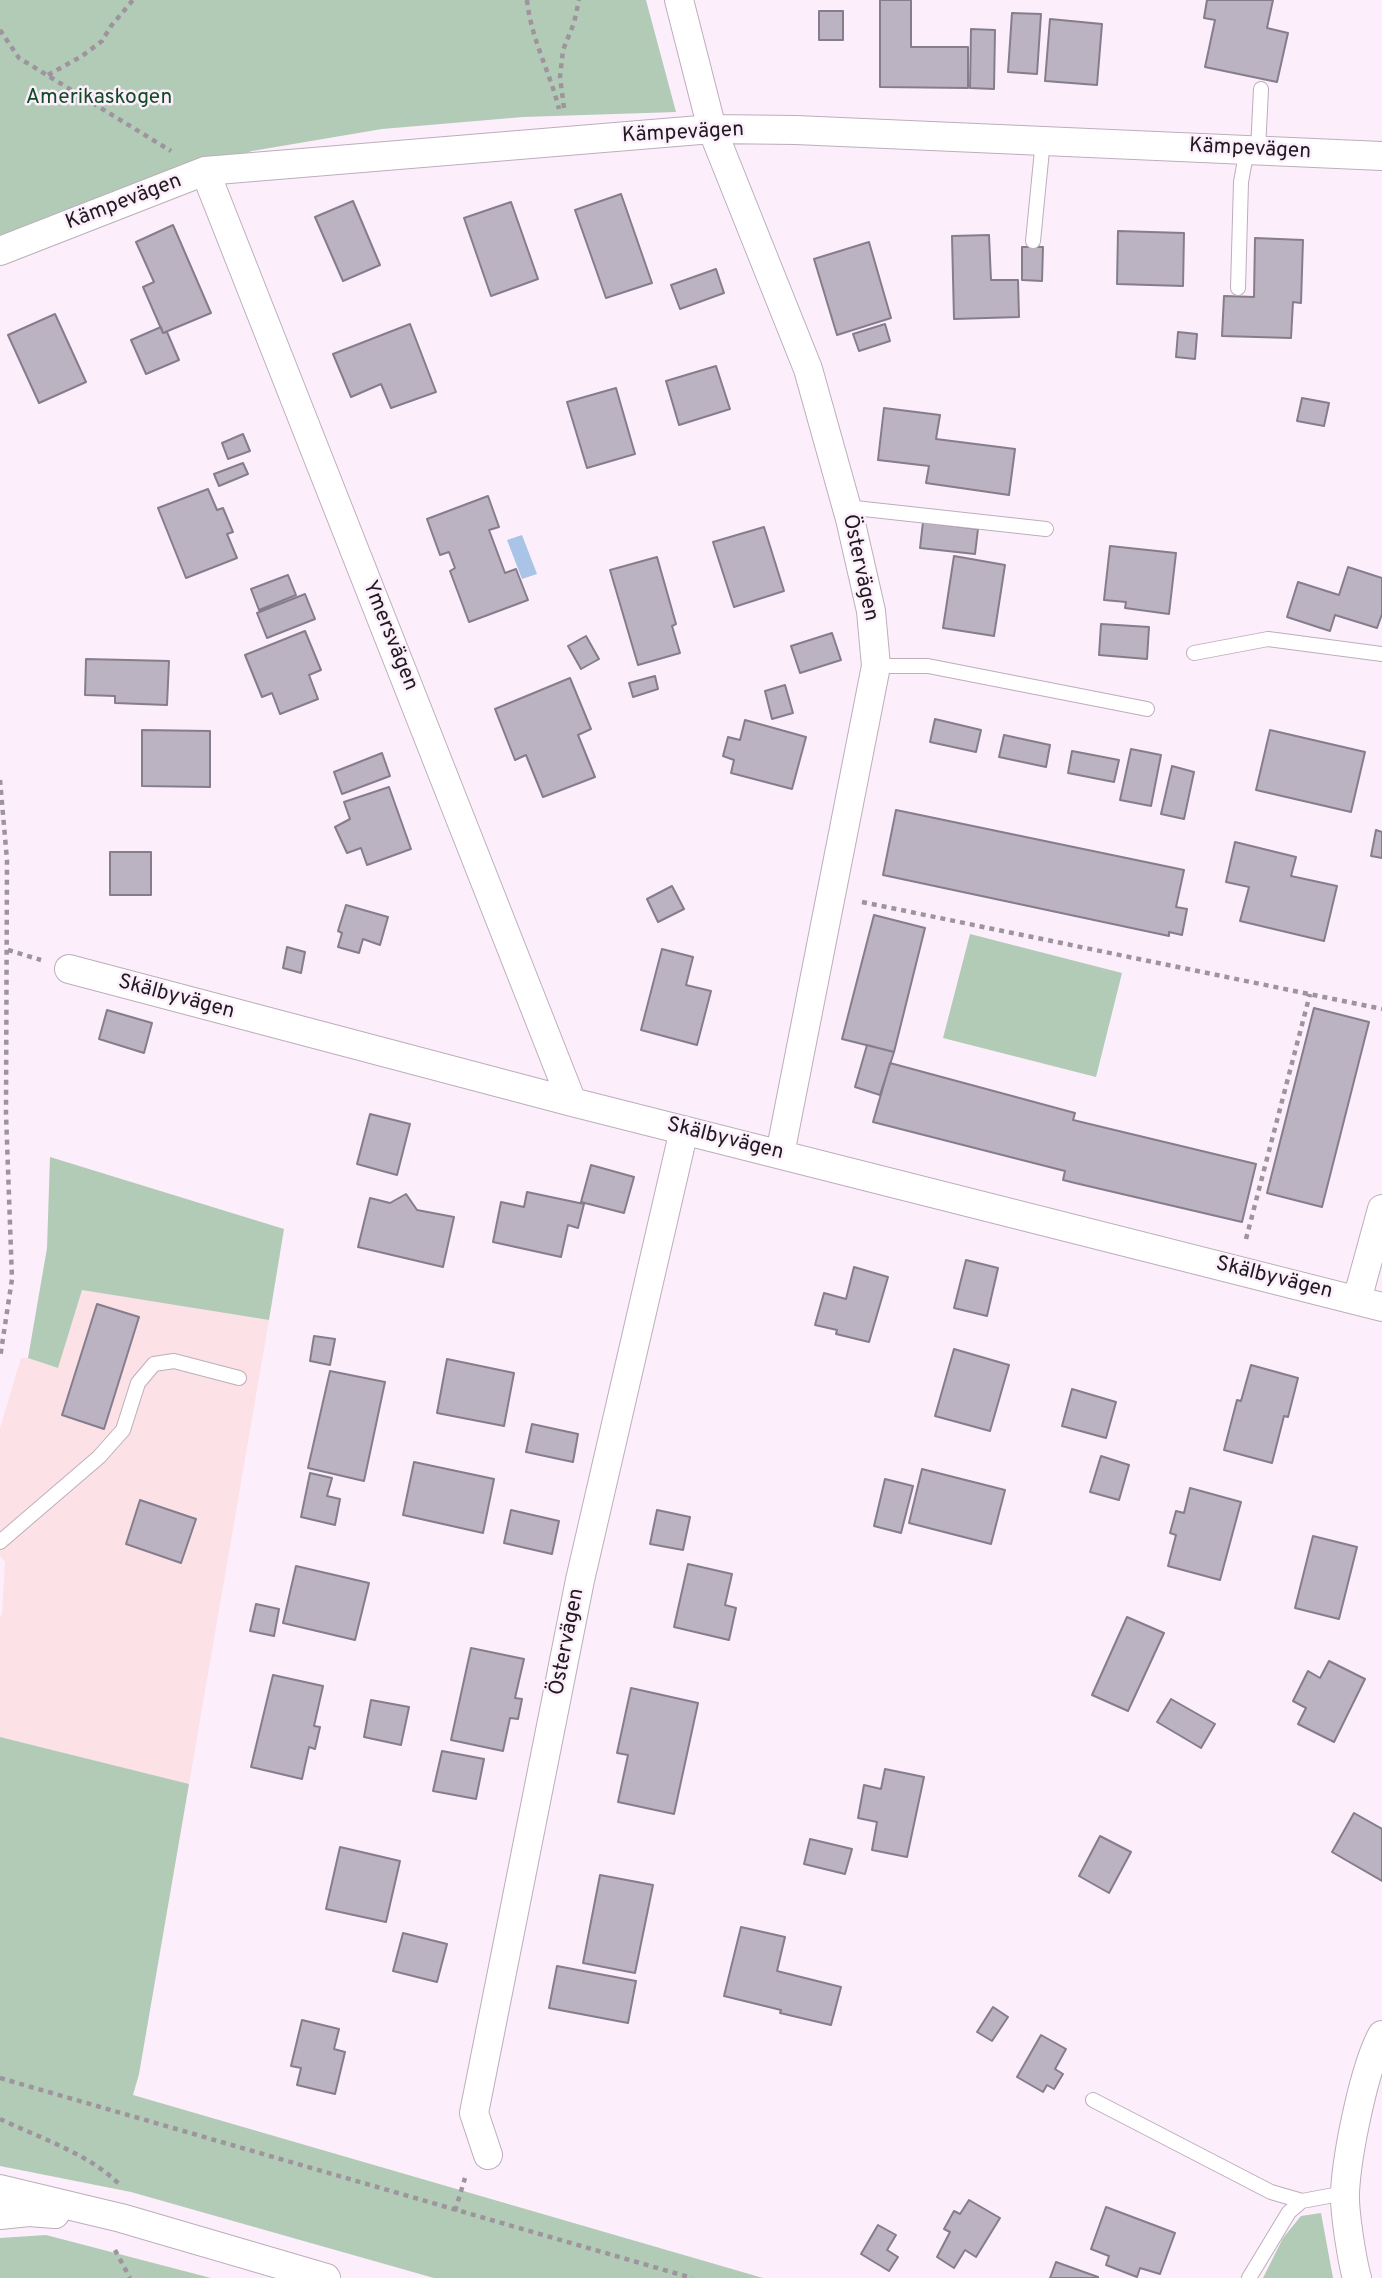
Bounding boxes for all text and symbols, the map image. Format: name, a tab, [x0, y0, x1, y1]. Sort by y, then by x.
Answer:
park label: Amerikaskogen	[26, 86, 172, 112]
street label: Kämpevägen	[621, 118, 745, 150]
street label: Kämpevägen	[1188, 134, 1312, 166]
street label: Kämpevägen	[62, 169, 186, 237]
street label: Östervägen	[835, 512, 883, 624]
street label: Ymersvägen	[356, 577, 422, 695]
street label: Skälbyvägen	[115, 970, 237, 1026]
street label: Skälbyvägen	[664, 1113, 786, 1167]
street label: Skälbyvägen	[1213, 1252, 1335, 1306]
street label: Östervägen	[545, 1586, 591, 1698]

